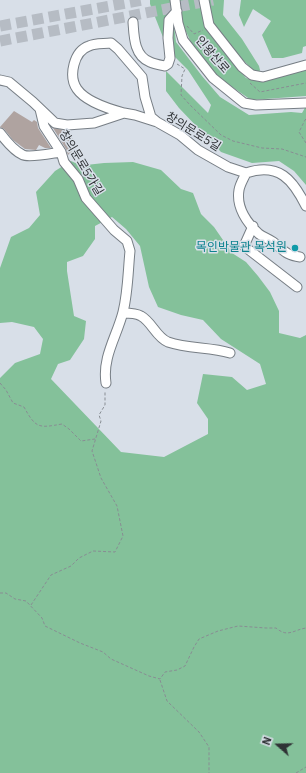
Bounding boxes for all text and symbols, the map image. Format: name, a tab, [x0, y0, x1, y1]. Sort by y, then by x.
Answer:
street label: 인왕산로	[192, 34, 232, 76]
street label: 창의문로5길	[163, 109, 223, 155]
street label: 창의문로5가길	[56, 128, 106, 198]
place label: 목인박물관 목석원	[196, 241, 287, 255]
marker: 목인박물관 목석원	[290, 243, 300, 253]
north arrow	[258, 725, 298, 765]
text: N	[259, 735, 275, 747]

